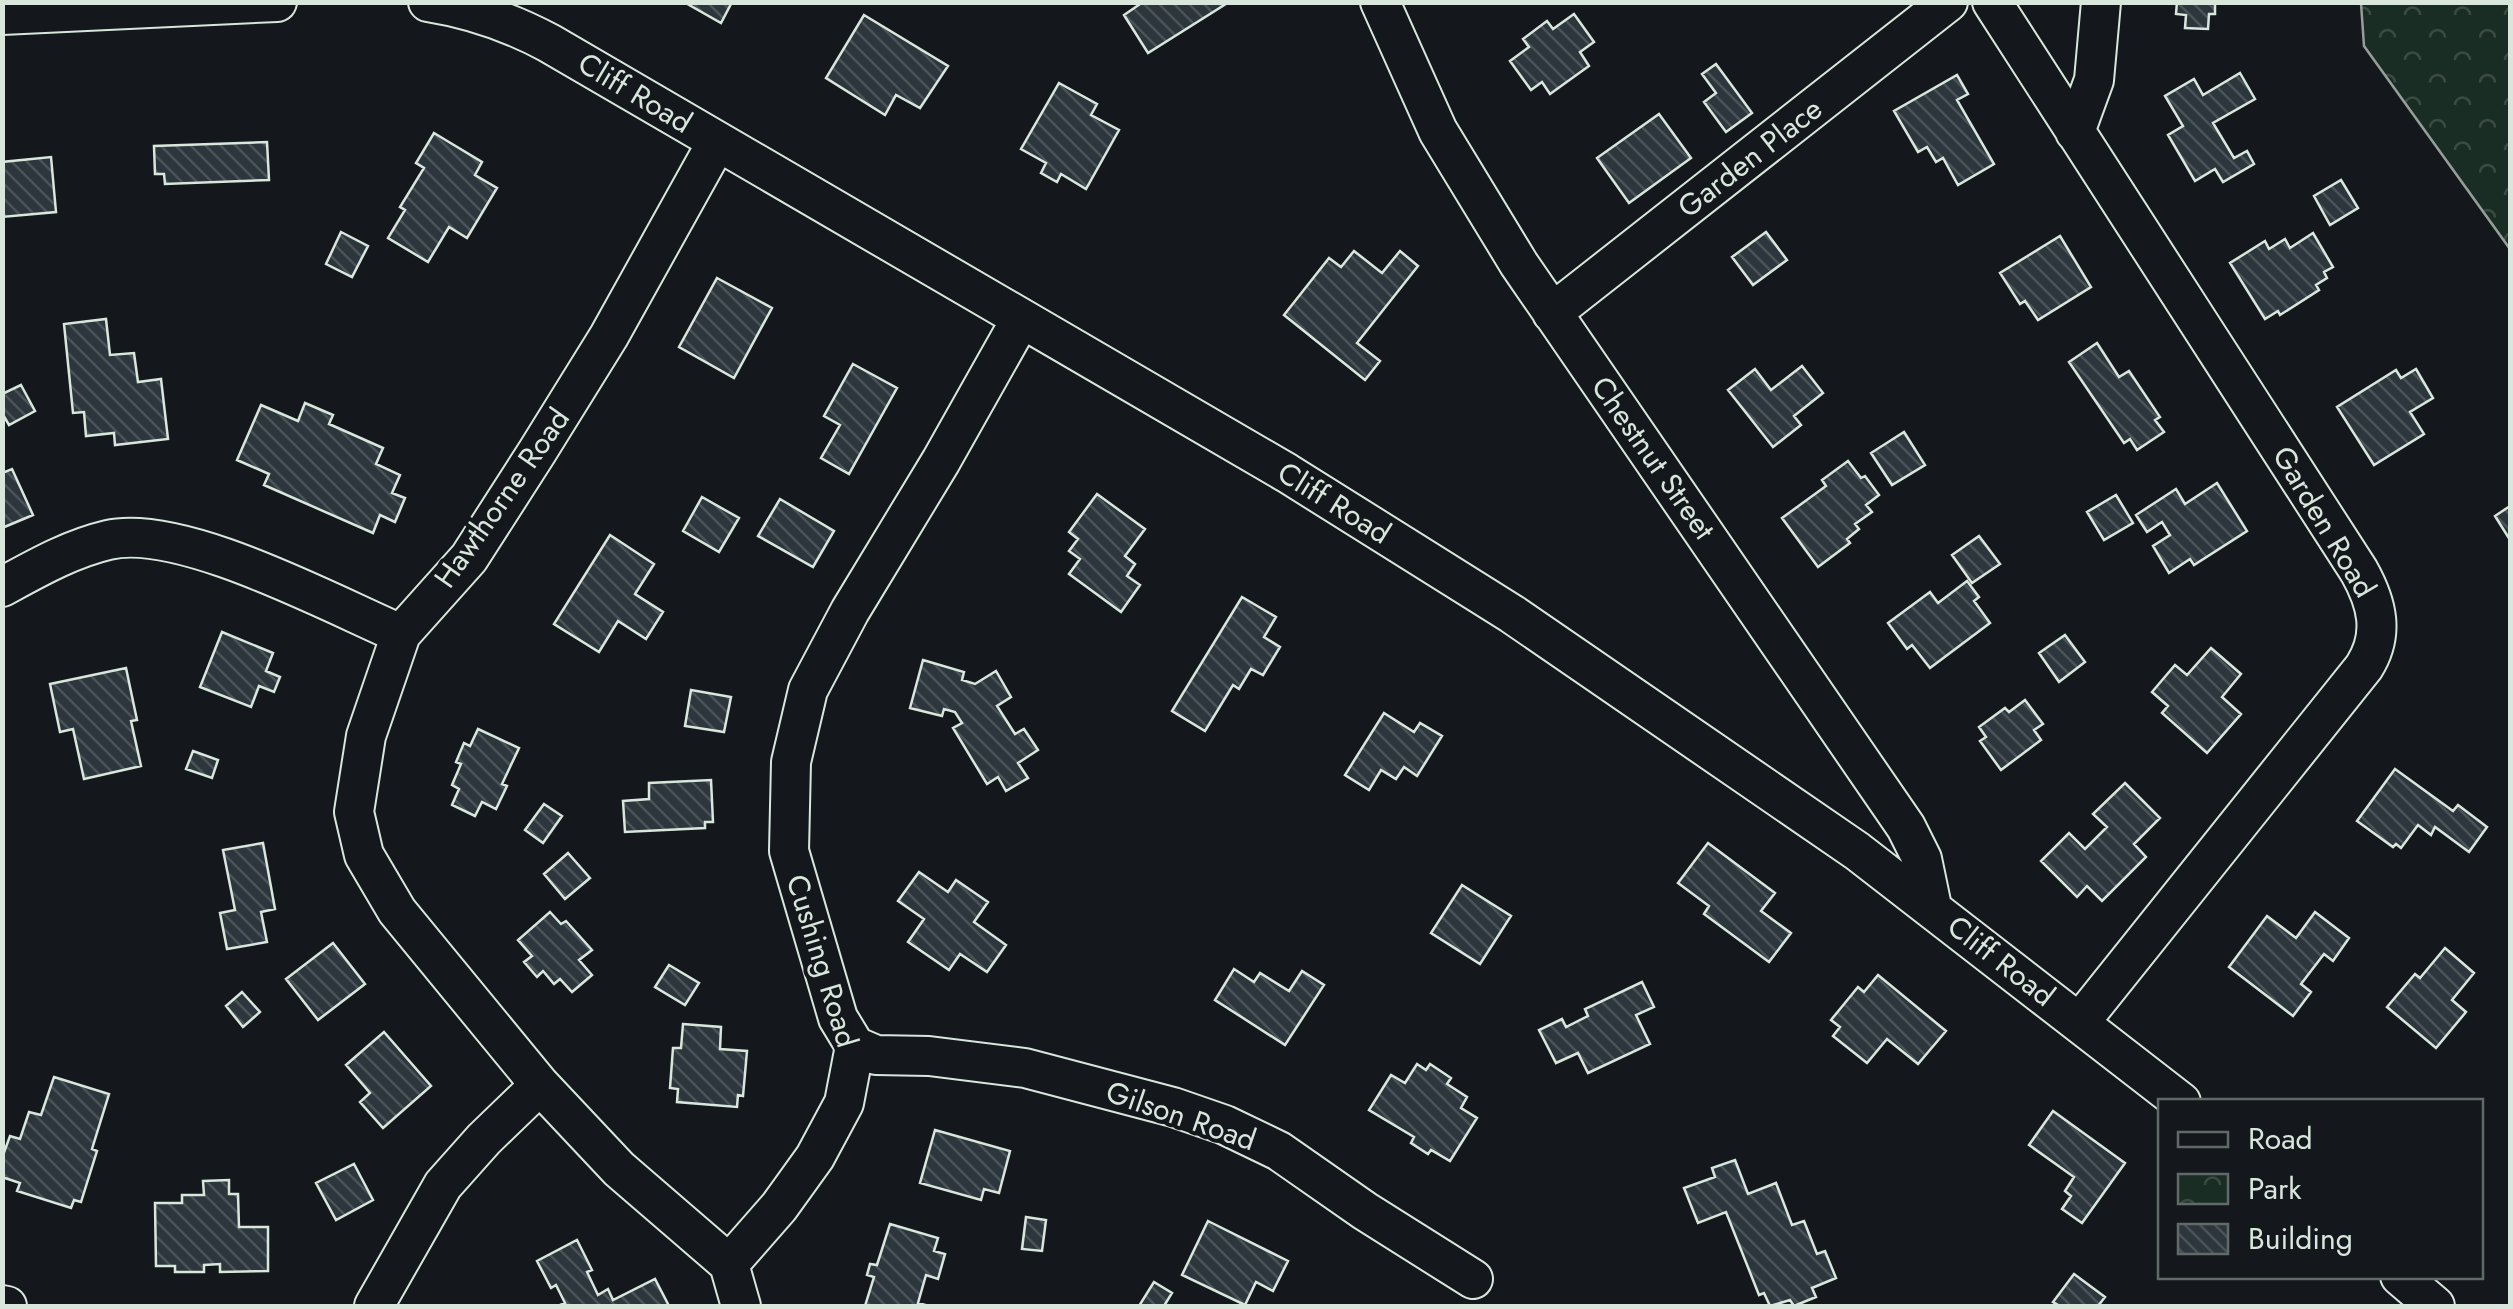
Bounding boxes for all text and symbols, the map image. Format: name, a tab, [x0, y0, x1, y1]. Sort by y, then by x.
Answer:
street label: Cliff Road	[570, 42, 700, 143]
street label: Garden Place	[1668, 87, 1831, 228]
street label: Chestnut Street	[1581, 367, 1726, 549]
street label: Hawthorne Road	[424, 399, 580, 596]
street label: Garden Road	[2262, 438, 2387, 606]
street label: Cliff Road	[1269, 451, 1399, 554]
street label: Cushing Road	[776, 869, 869, 1052]
street label: Cliff Road	[1938, 905, 2064, 1016]
street label: Gilson Road	[1100, 1070, 1262, 1161]
legend	[2158, 1099, 2483, 1279]
text: Road	[2248, 1117, 2313, 1160]
text: Park	[2248, 1167, 2302, 1210]
text: Building	[2248, 1217, 2353, 1260]

